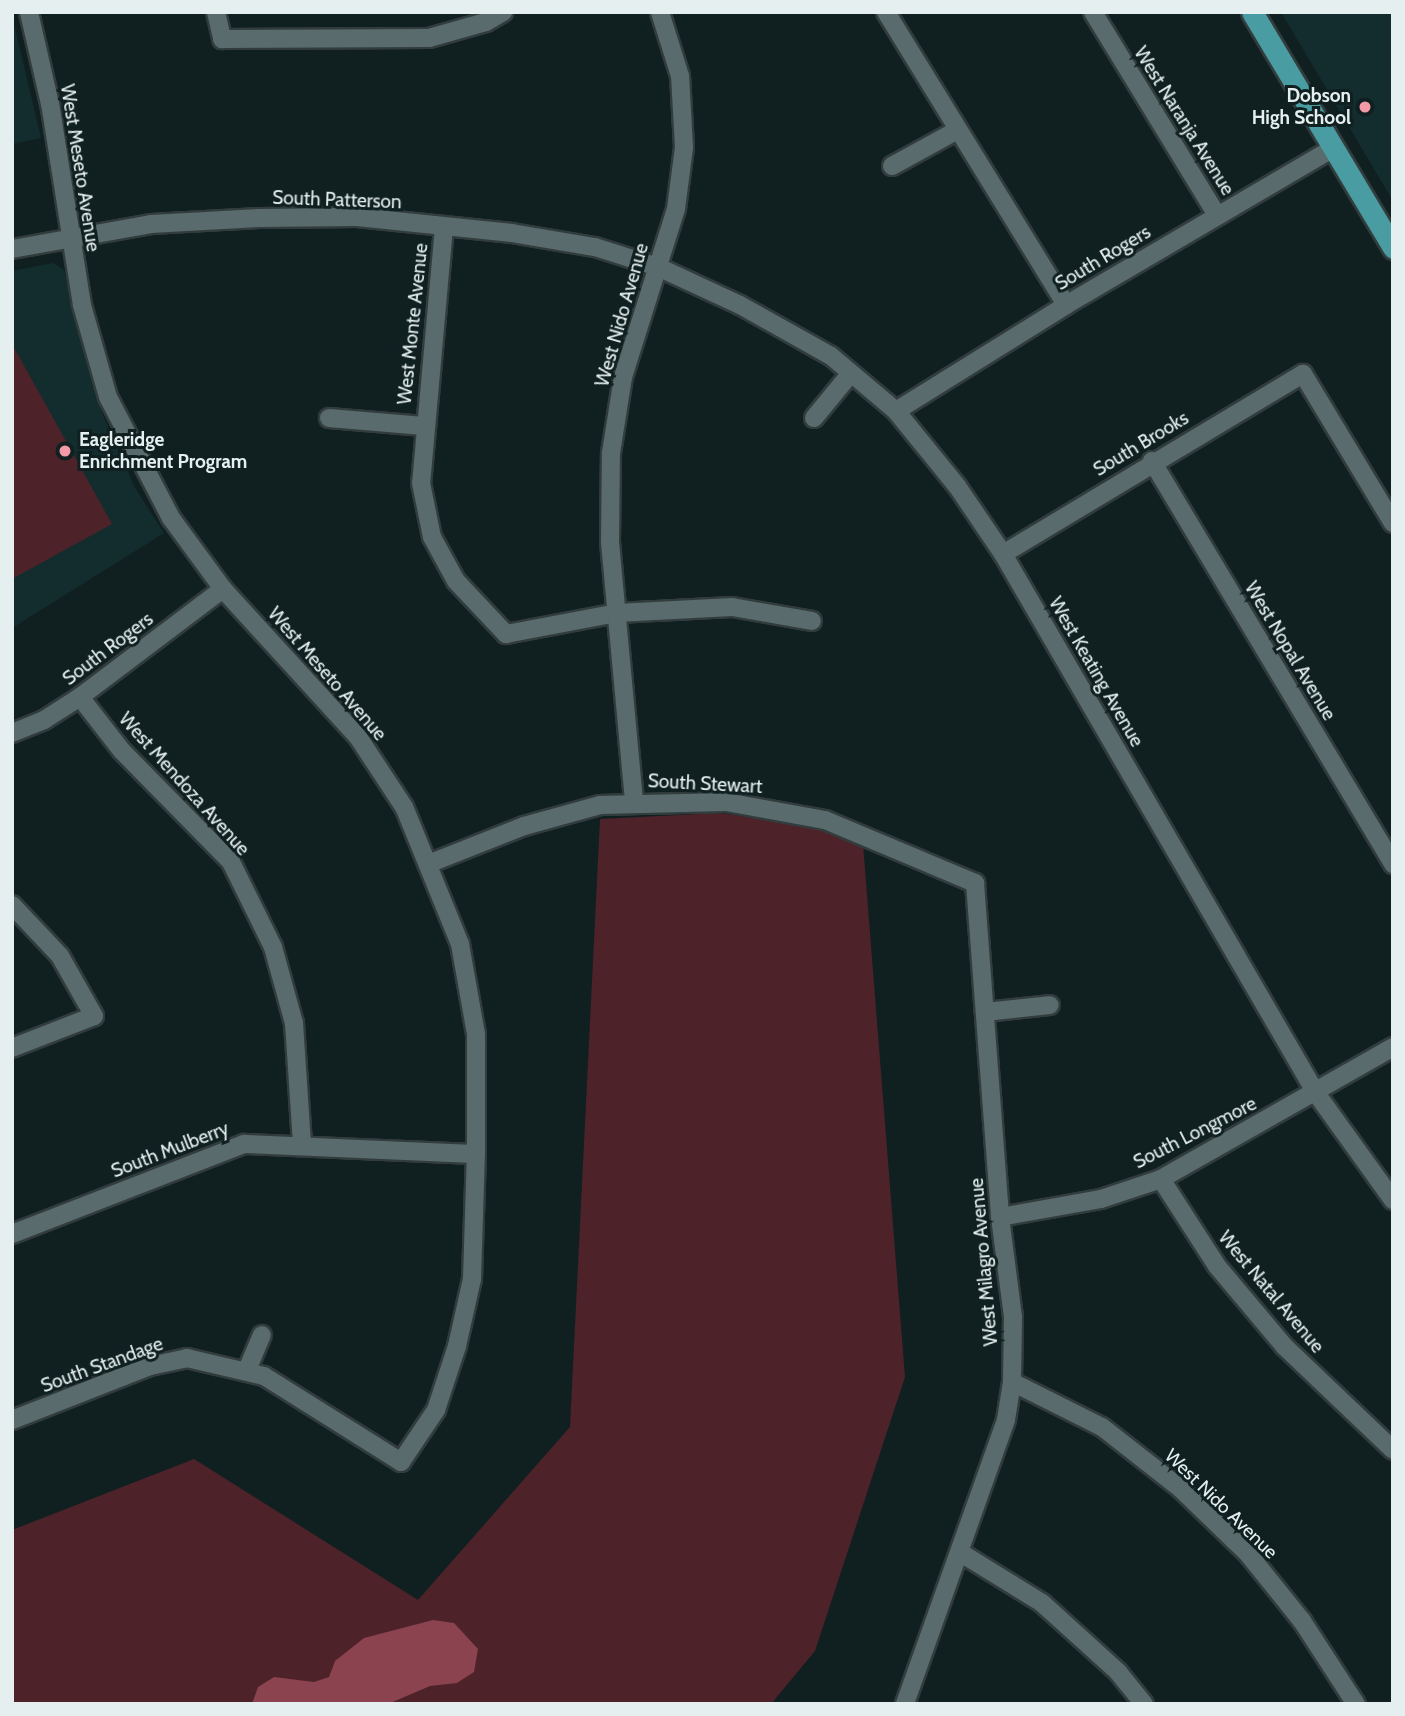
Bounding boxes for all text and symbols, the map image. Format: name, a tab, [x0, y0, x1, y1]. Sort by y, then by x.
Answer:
street label: West Naranja Avenue	[1129, 42, 1239, 200]
street label: West Meseto Avenue	[55, 83, 105, 253]
place label: Dobson High School	[1252, 85, 1351, 129]
marker: Dobson High School	[1357, 99, 1373, 115]
street label: South Patterson	[272, 186, 402, 214]
street label: South Rogers	[1051, 221, 1155, 295]
street label: West Nido Avenue	[591, 241, 653, 389]
street label: West Monte Avenue	[393, 242, 433, 406]
street label: South Brooks	[1089, 407, 1193, 481]
place label: Eagleridge Enrichment Program	[79, 429, 247, 473]
marker: Eagleridge Enrichment Program	[57, 443, 73, 459]
street label: West Nopal Avenue	[1240, 578, 1340, 724]
street label: West Keating Avenue	[1044, 593, 1148, 751]
street label: West Meseto Avenue	[263, 603, 391, 745]
street label: South Rogers	[58, 608, 158, 690]
street label: West Mendoza Avenue	[114, 708, 254, 860]
street label: South Stewart	[647, 770, 763, 798]
street label: South Longmore	[1130, 1092, 1260, 1174]
street label: South Mulberry	[108, 1117, 232, 1183]
street label: West Milagro Avenue	[965, 1177, 1003, 1347]
street label: West Natal Avenue	[1213, 1226, 1329, 1358]
street label: South Standage	[38, 1332, 166, 1398]
street label: West Nido Avenue	[1160, 1444, 1282, 1564]

